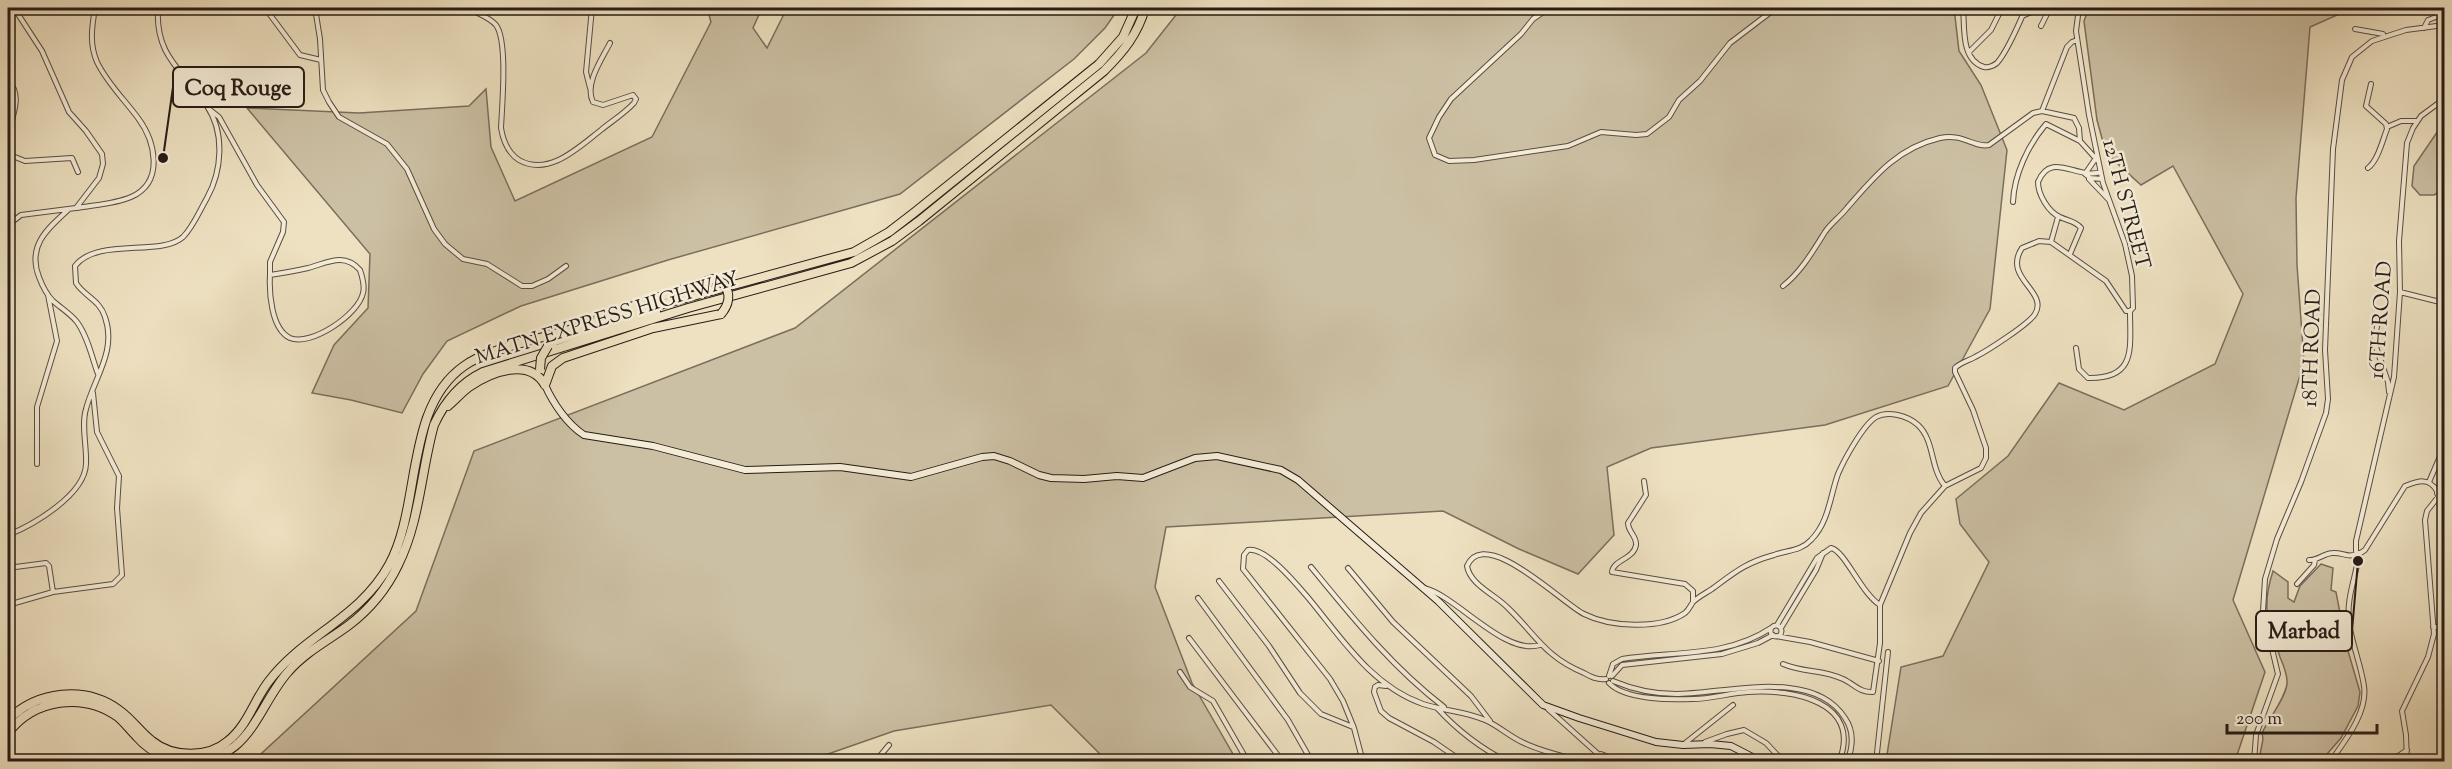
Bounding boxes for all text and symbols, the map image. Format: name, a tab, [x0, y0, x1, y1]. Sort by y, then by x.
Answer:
callout: Coq Rouge	[173, 67, 304, 107]
text: Coq Rouge	[185, 74, 291, 106]
street label: 12TH STREET	[2093, 136, 2157, 273]
street label: 16TH ROAD	[2363, 260, 2401, 380]
street label: MATN EXPRESS HIGHWAY	[472, 264, 743, 373]
street label: 18TH ROAD	[2296, 288, 2330, 408]
callout: Marbad	[2256, 611, 2352, 651]
text: Marbad	[2268, 617, 2341, 649]
scale bar	[2227, 697, 2377, 735]
text: 200 m	[2236, 707, 2282, 733]

